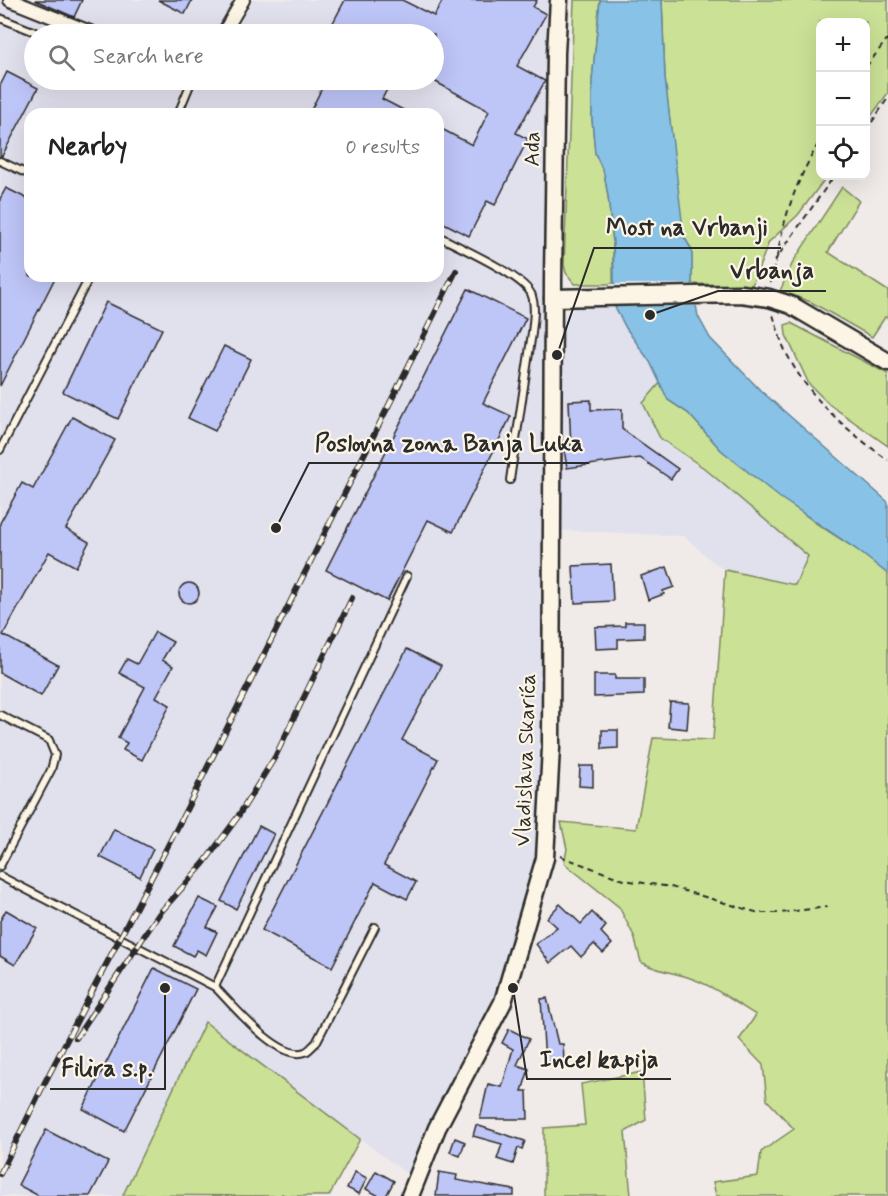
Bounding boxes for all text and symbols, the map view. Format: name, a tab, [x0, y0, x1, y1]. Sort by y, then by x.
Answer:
map controls	[816, 18, 870, 180]
button: +	[816, 18, 870, 72]
search box	[24, 24, 444, 90]
icon: search	[45, 41, 78, 74]
text: Search here	[93, 43, 204, 71]
button: −	[816, 72, 870, 126]
button: locate	[816, 126, 870, 180]
text: Nearby	[48, 130, 127, 164]
street label: Ada	[519, 131, 547, 167]
text: 0 results	[346, 134, 420, 161]
callout: Most na Vrbanji	[594, 206, 781, 248]
text: Most na Vrbanji	[606, 213, 768, 245]
callout: Vrbanja	[718, 249, 826, 291]
text: Vrbanja	[730, 256, 814, 287]
callout: Poslovna zona Banja Luka	[309, 421, 589, 463]
text: Poslovna zona Banja Luka	[315, 429, 583, 461]
street label: Vladislava Skarića	[509, 673, 543, 847]
callout: Incel kapija	[527, 1037, 671, 1079]
text: Incel kapija	[540, 1045, 659, 1077]
callout: Filira s.p.	[50, 1047, 165, 1089]
text: Filira s.p.	[61, 1054, 153, 1085]

